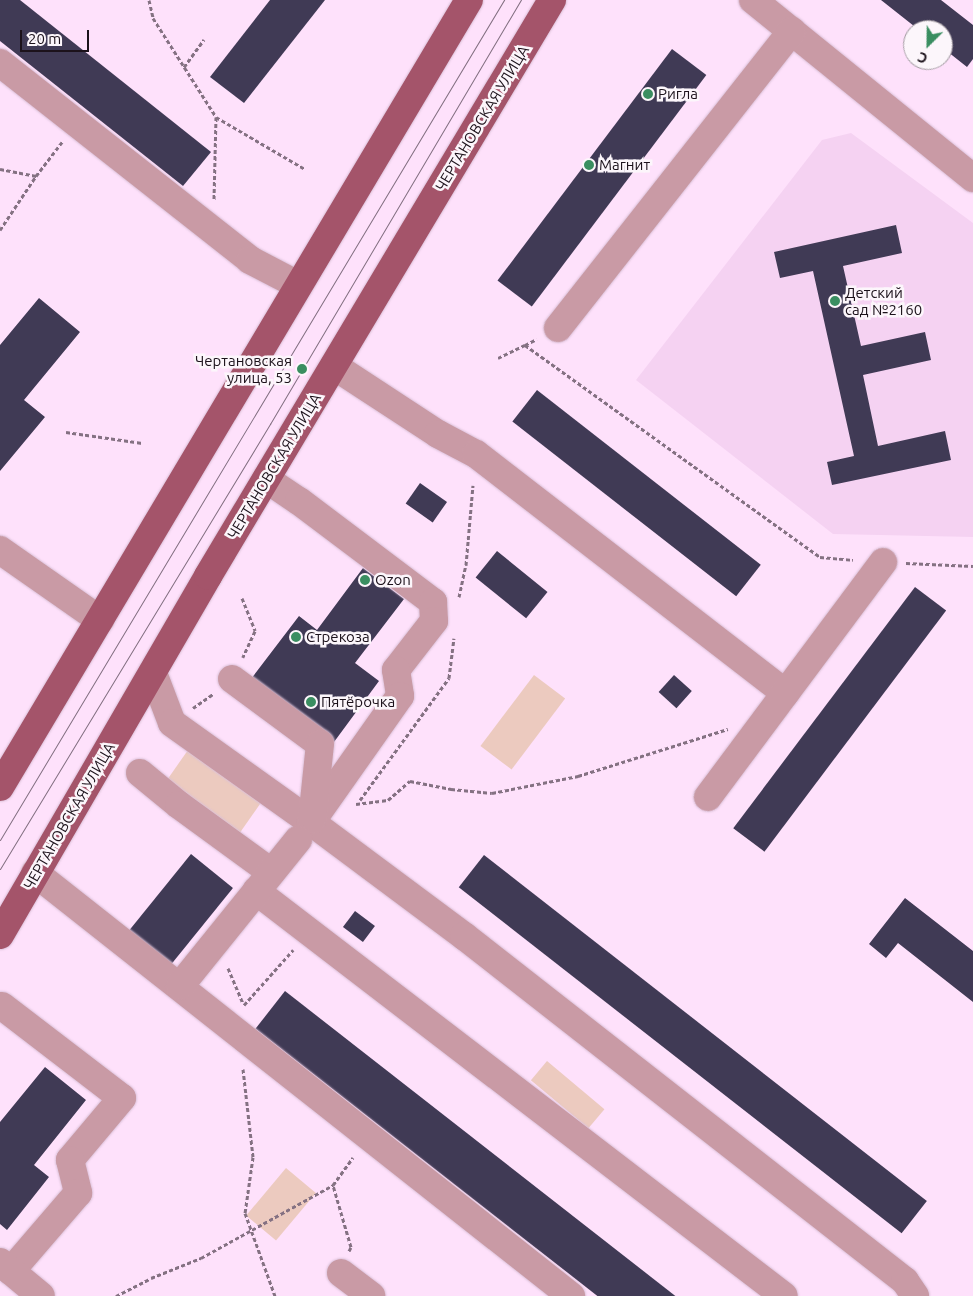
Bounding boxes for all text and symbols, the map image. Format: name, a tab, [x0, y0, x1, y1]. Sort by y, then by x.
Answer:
scale bar	[22, 20, 91, 52]
north arrow	[903, 20, 953, 70]
text: 20 m	[28, 30, 61, 47]
street label: ЧЕРТАНОВСКАЯ УЛИЦА	[431, 42, 533, 194]
text: С	[915, 49, 930, 67]
place label: Ригла	[658, 85, 698, 103]
marker: Ригла	[642, 88, 654, 100]
place label: Магнит	[599, 156, 650, 174]
marker: Магнит	[583, 159, 595, 171]
place label: Детский сад №2160	[845, 283, 922, 318]
marker: Детский сад №2160	[829, 295, 841, 307]
place label: Чертановская улица, 53	[195, 351, 292, 386]
marker: Чертановская улица, 53	[296, 363, 308, 375]
street label: ЧЕРТАНОВСКАЯ УЛИЦА	[223, 390, 325, 542]
place label: Ozon	[375, 571, 411, 589]
marker: Ozon	[359, 574, 371, 586]
place label: Стрекоза	[306, 628, 370, 646]
marker: Стрекоза	[290, 631, 302, 643]
place label: Пятёрочка	[321, 693, 395, 711]
marker: Пятёрочка	[305, 696, 317, 708]
street label: ЧЕРТАНОВСКАЯ УЛИЦА	[20, 739, 118, 893]

